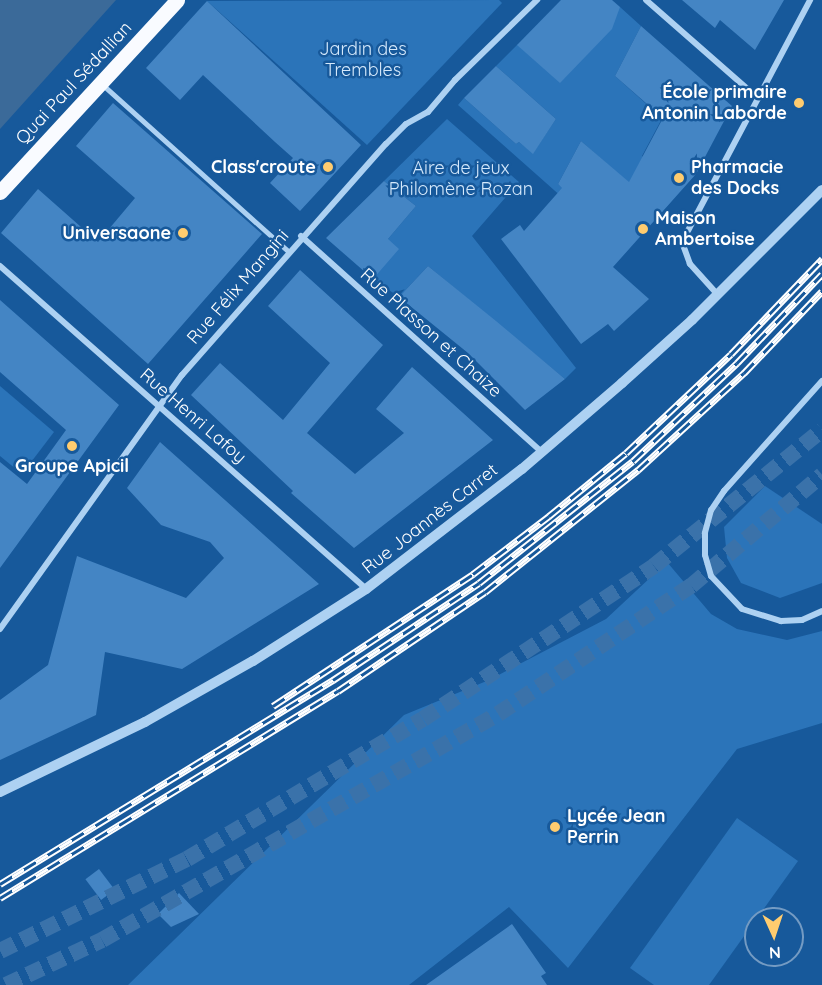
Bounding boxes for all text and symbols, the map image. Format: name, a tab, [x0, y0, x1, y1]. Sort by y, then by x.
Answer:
street label: Quai Paul Sédallian	[12, 17, 136, 149]
park label: Jardin des Trembles	[319, 39, 407, 82]
place label: École primaire Antonin Laborde	[642, 82, 787, 124]
marker: École primaire Antonin Laborde	[792, 96, 806, 110]
place label: Class'croute	[211, 156, 316, 178]
place label: Pharmacie des Docks	[691, 157, 784, 200]
park label: Aire de jeux Philomène Rozan	[389, 158, 533, 201]
marker: Class'croute	[321, 160, 335, 174]
marker: Pharmacie des Docks	[672, 171, 686, 185]
place label: Maison Ambertoise	[655, 208, 755, 250]
place label: Universaone	[62, 222, 171, 244]
marker: Maison Ambertoise	[636, 222, 650, 236]
street label: Rue Félix Mangini	[182, 225, 294, 349]
marker: Universaone	[176, 226, 190, 240]
street label: Rue Plasson et Chaize	[356, 264, 506, 402]
street label: Rue Henri Lafoy	[135, 364, 251, 468]
marker: Groupe Apicil	[65, 439, 79, 453]
place label: Groupe Apicil	[15, 455, 129, 477]
street label: Rue Joannès Carret	[358, 459, 502, 579]
place label: Lycée Jean Perrin	[567, 806, 665, 848]
marker: Lycée Jean Perrin	[548, 820, 562, 834]
north arrow	[744, 907, 804, 967]
text: N	[768, 943, 781, 963]

